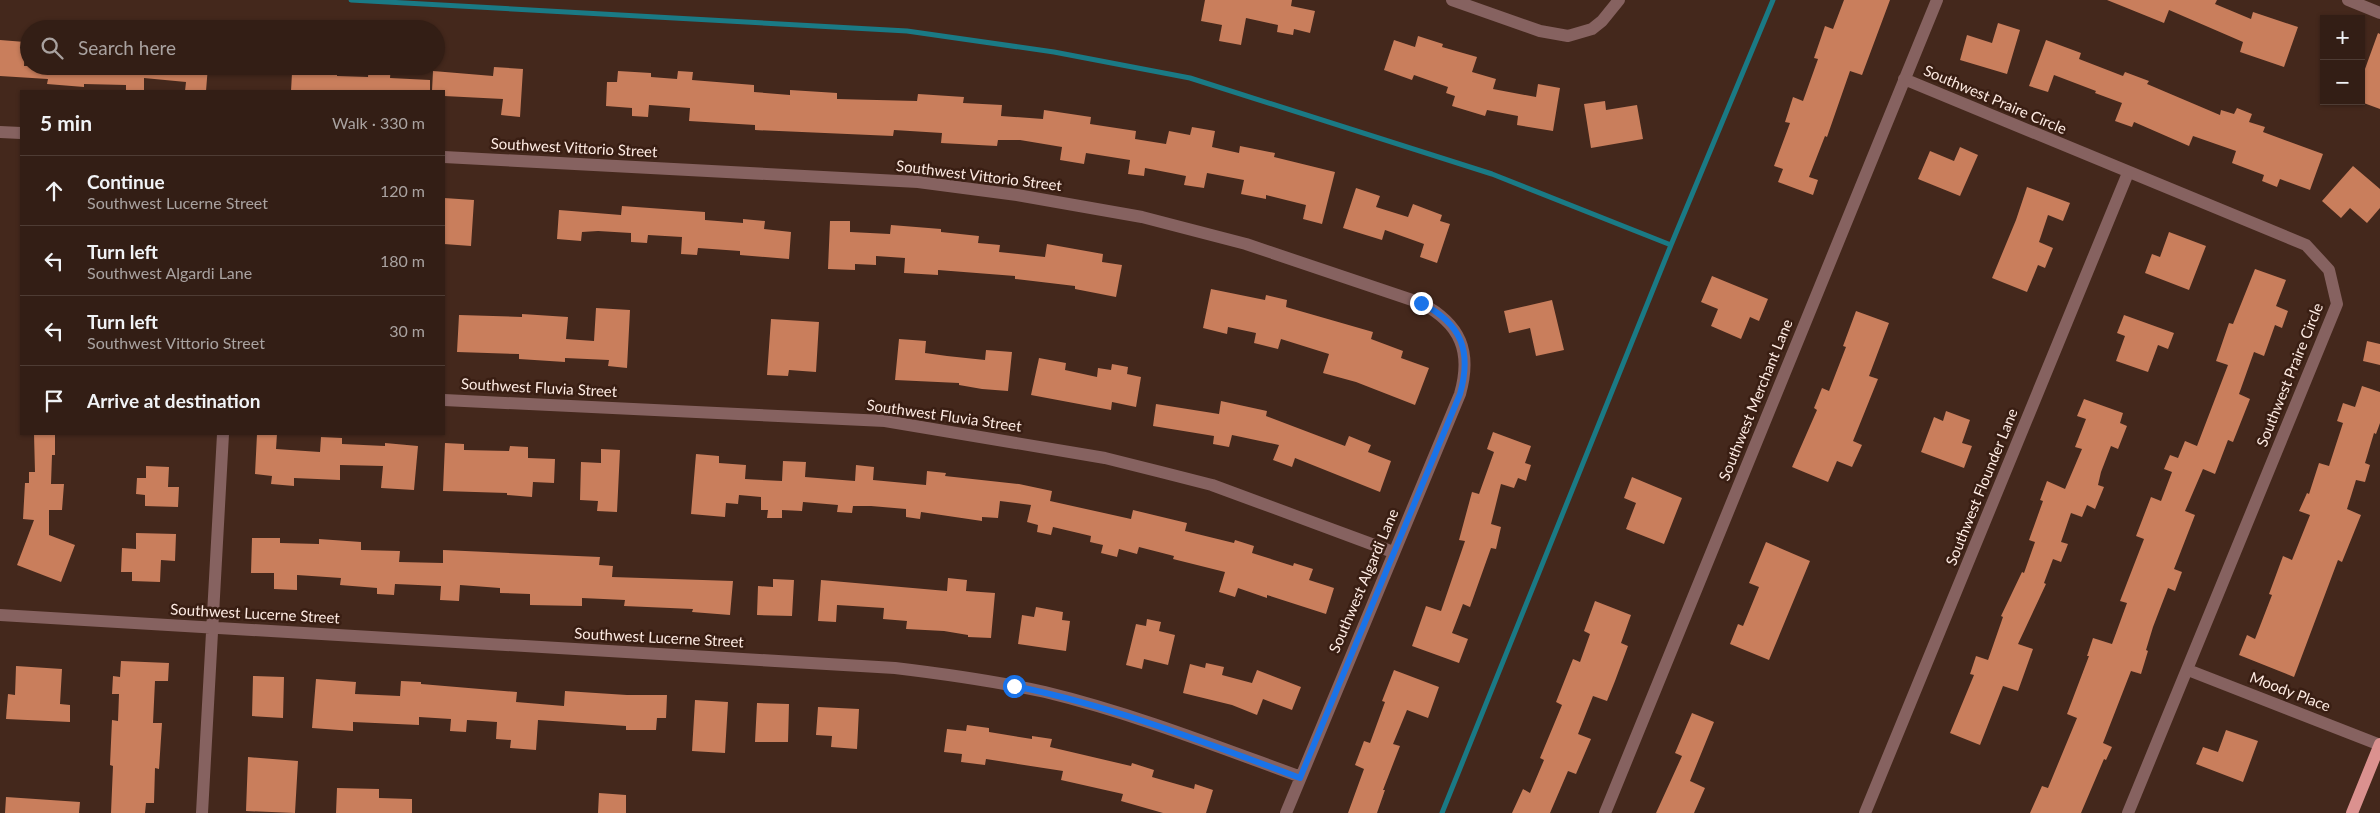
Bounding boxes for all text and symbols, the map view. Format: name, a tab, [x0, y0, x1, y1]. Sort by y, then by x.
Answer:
map controls	[2320, 15, 2365, 105]
button: +	[2320, 15, 2365, 60]
search box	[20, 20, 445, 75]
icon: search	[38, 34, 66, 62]
text: Search here	[78, 36, 176, 59]
button: −	[2320, 60, 2365, 105]
street label: Southwest Praire Circle	[1921, 61, 2070, 137]
text: 5 min	[40, 110, 92, 135]
text: Walk · 330 m	[332, 113, 425, 132]
street label: Southwest Vittorio Street	[490, 134, 658, 160]
street label: Southwest Vittorio Street	[895, 156, 1064, 194]
text: Continue	[87, 170, 165, 193]
icon: ahead	[40, 177, 68, 205]
text: 120 m	[380, 181, 425, 200]
text: Southwest Lucerne Street	[87, 193, 268, 212]
text: Turn left	[87, 240, 158, 263]
icon: left	[40, 247, 68, 275]
text: 180 m	[380, 251, 425, 270]
text: Southwest Algardi Lane	[87, 263, 252, 282]
route end	[1410, 292, 1433, 315]
street label: Southwest Praire Circle	[2252, 300, 2326, 449]
text: Turn left	[87, 310, 158, 333]
street label: Southwest Merchant Lane	[1714, 316, 1796, 483]
icon: left	[40, 317, 68, 345]
text: 30 m	[389, 321, 425, 340]
text: Southwest Vittorio Street	[87, 333, 265, 352]
street label: Southwest Fluvia Street	[461, 374, 618, 400]
icon: arrive	[40, 387, 68, 415]
text: Arrive at destination	[87, 389, 260, 412]
street label: Southwest Fluvia Street	[865, 395, 1023, 435]
street label: Southwest Flounder Lane	[1941, 405, 2021, 568]
street label: Southwest Algardi Lane	[1325, 506, 1402, 655]
street label: Southwest Lucerne Street	[170, 600, 341, 626]
street label: Southwest Lucerne Street	[574, 624, 745, 650]
street label: Moody Place	[2247, 667, 2333, 715]
route start	[1003, 675, 1026, 698]

